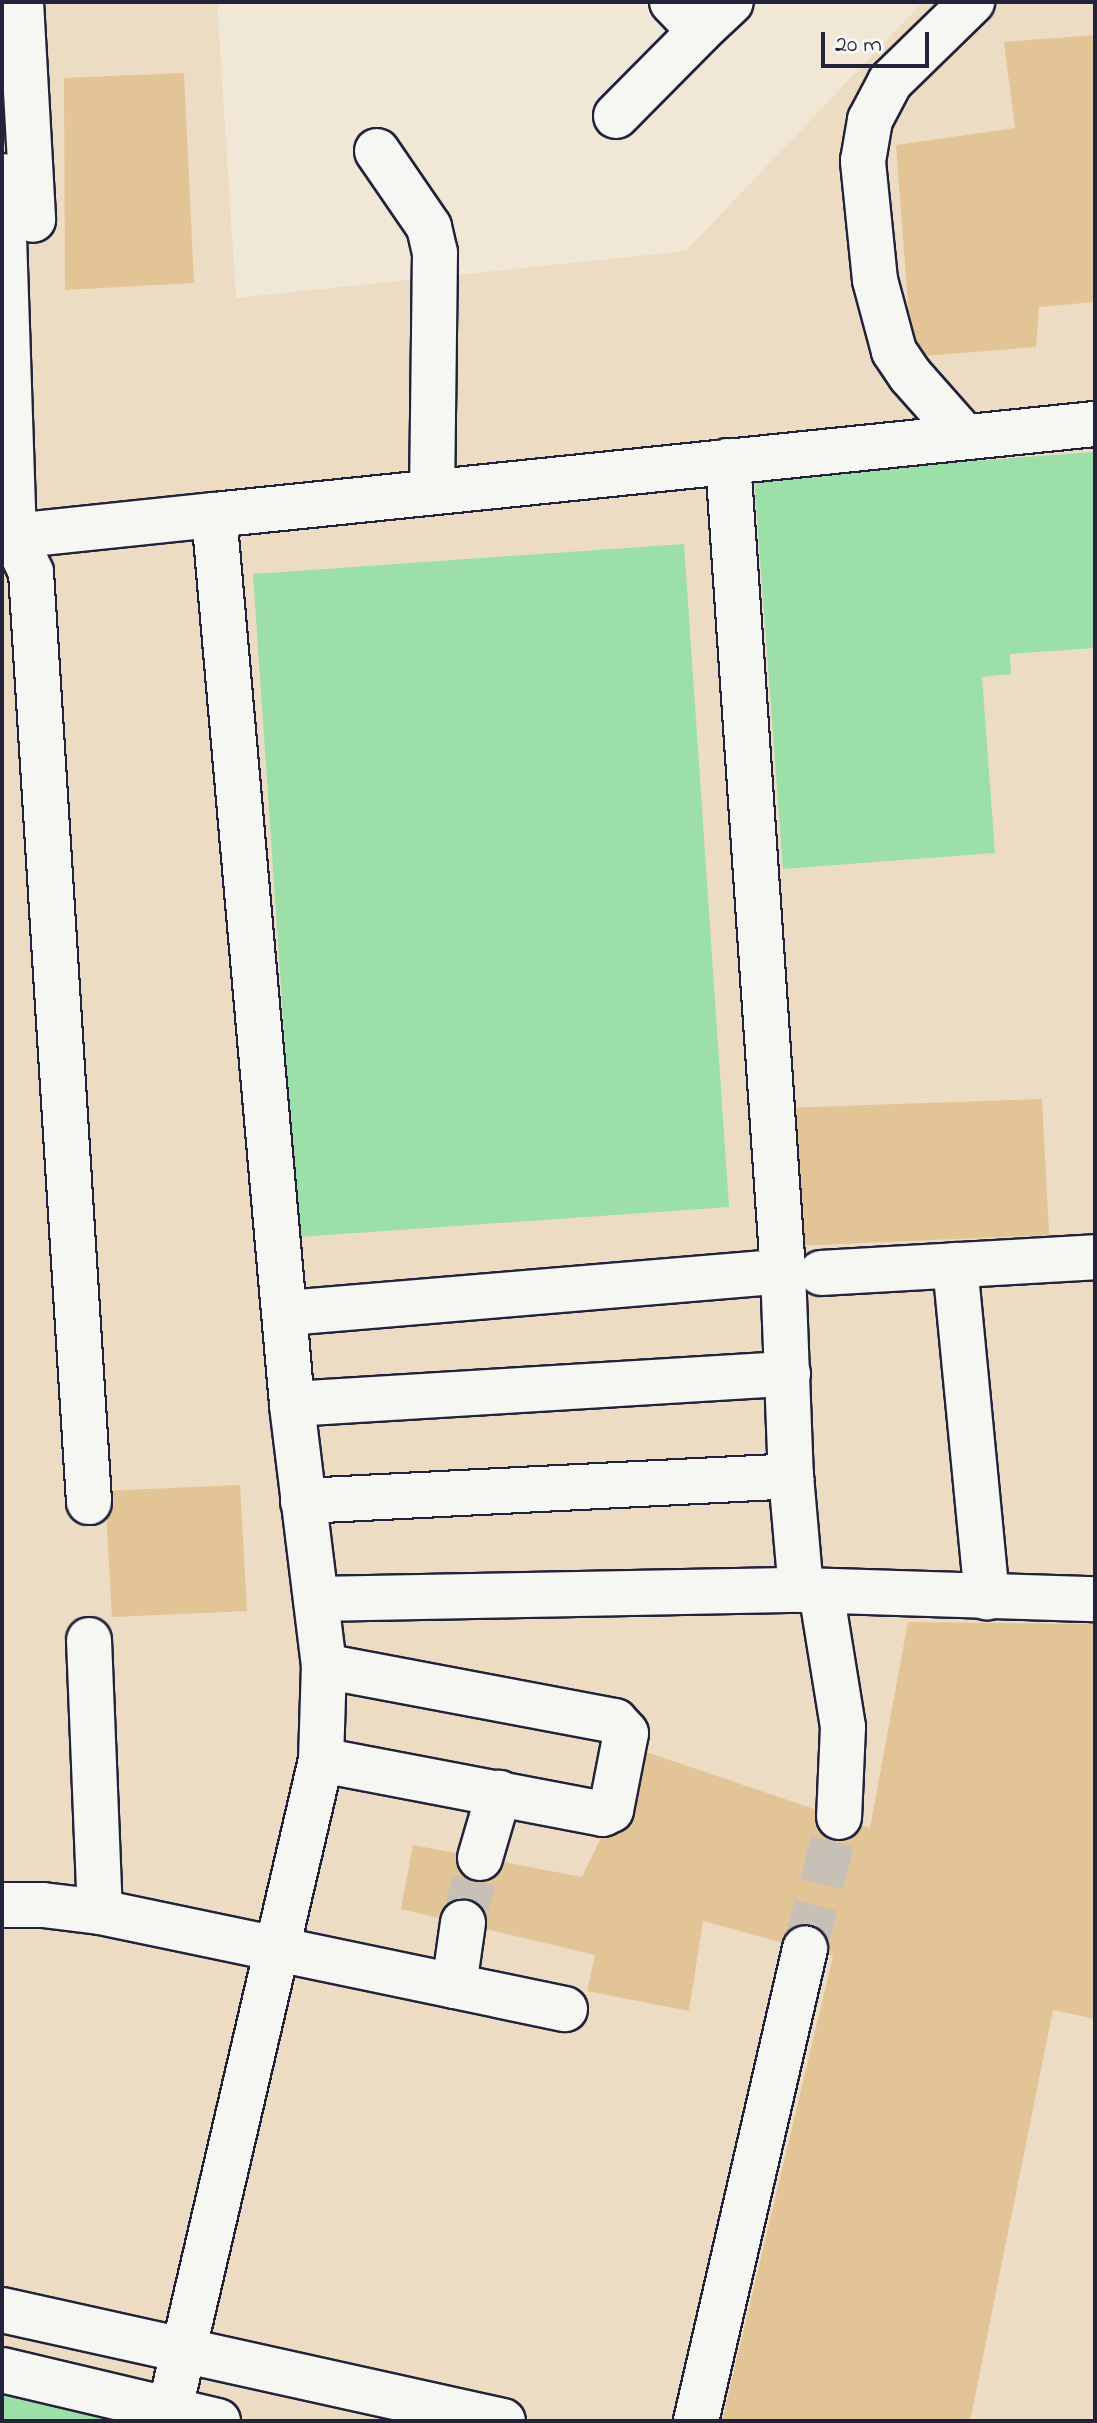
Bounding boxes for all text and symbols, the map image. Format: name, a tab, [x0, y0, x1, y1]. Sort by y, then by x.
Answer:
scale bar	[825, 16, 933, 66]
text: 20 m	[835, 28, 882, 63]

